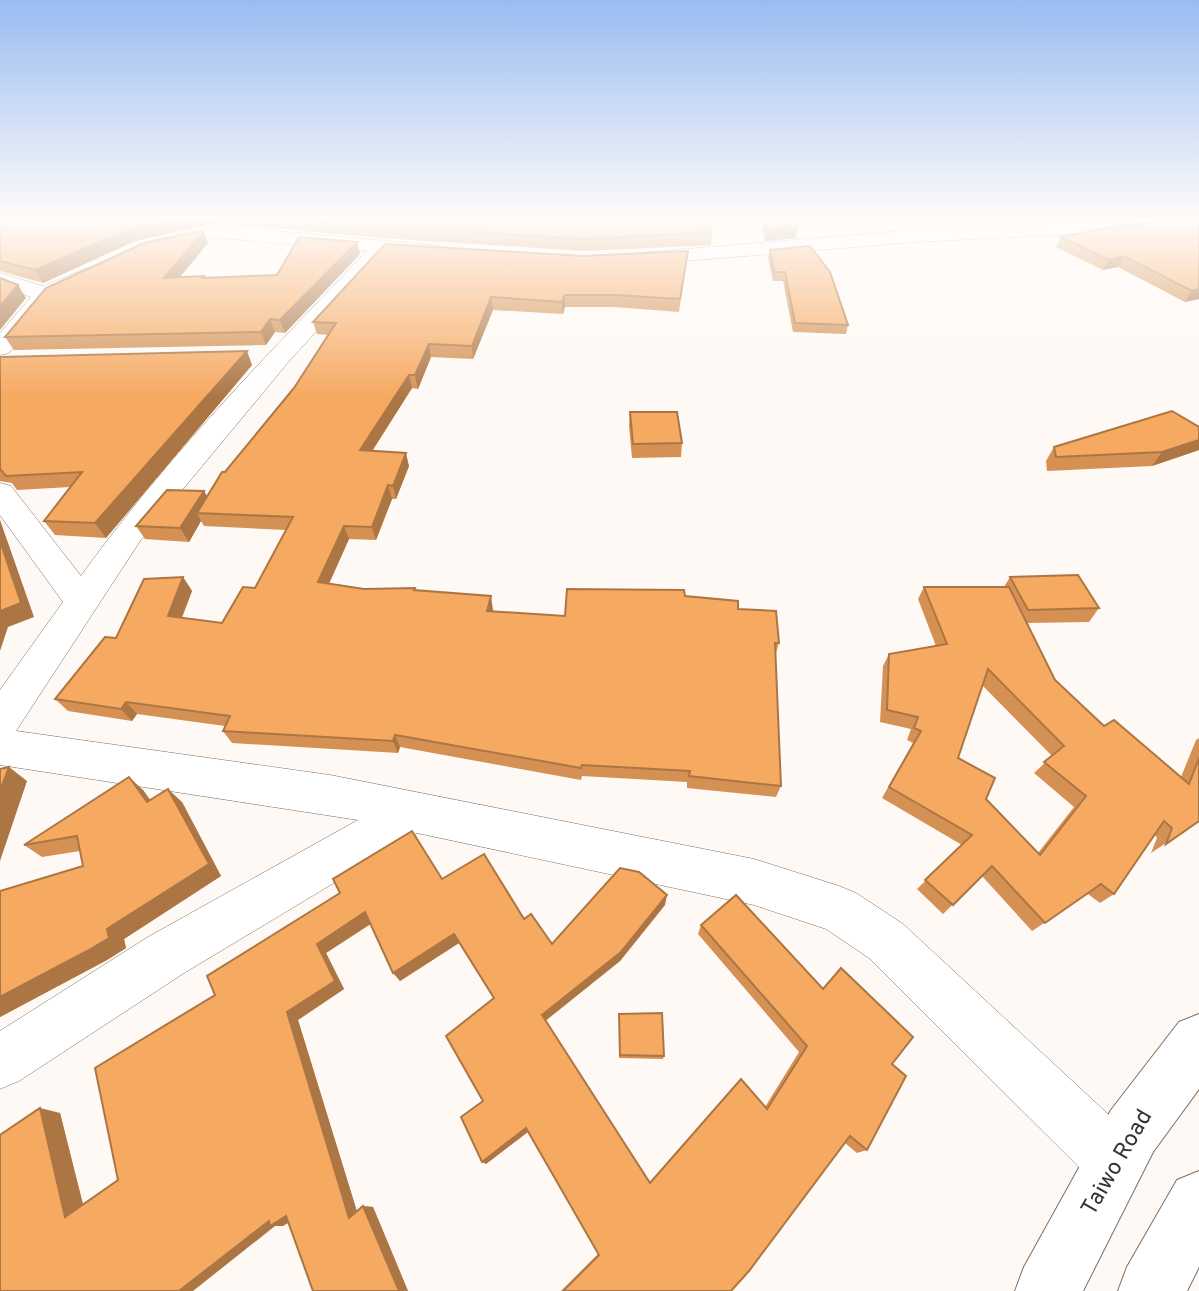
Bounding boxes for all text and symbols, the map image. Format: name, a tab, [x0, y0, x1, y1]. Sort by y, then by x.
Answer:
street label: Taiwo Road	[1076, 1105, 1160, 1221]

